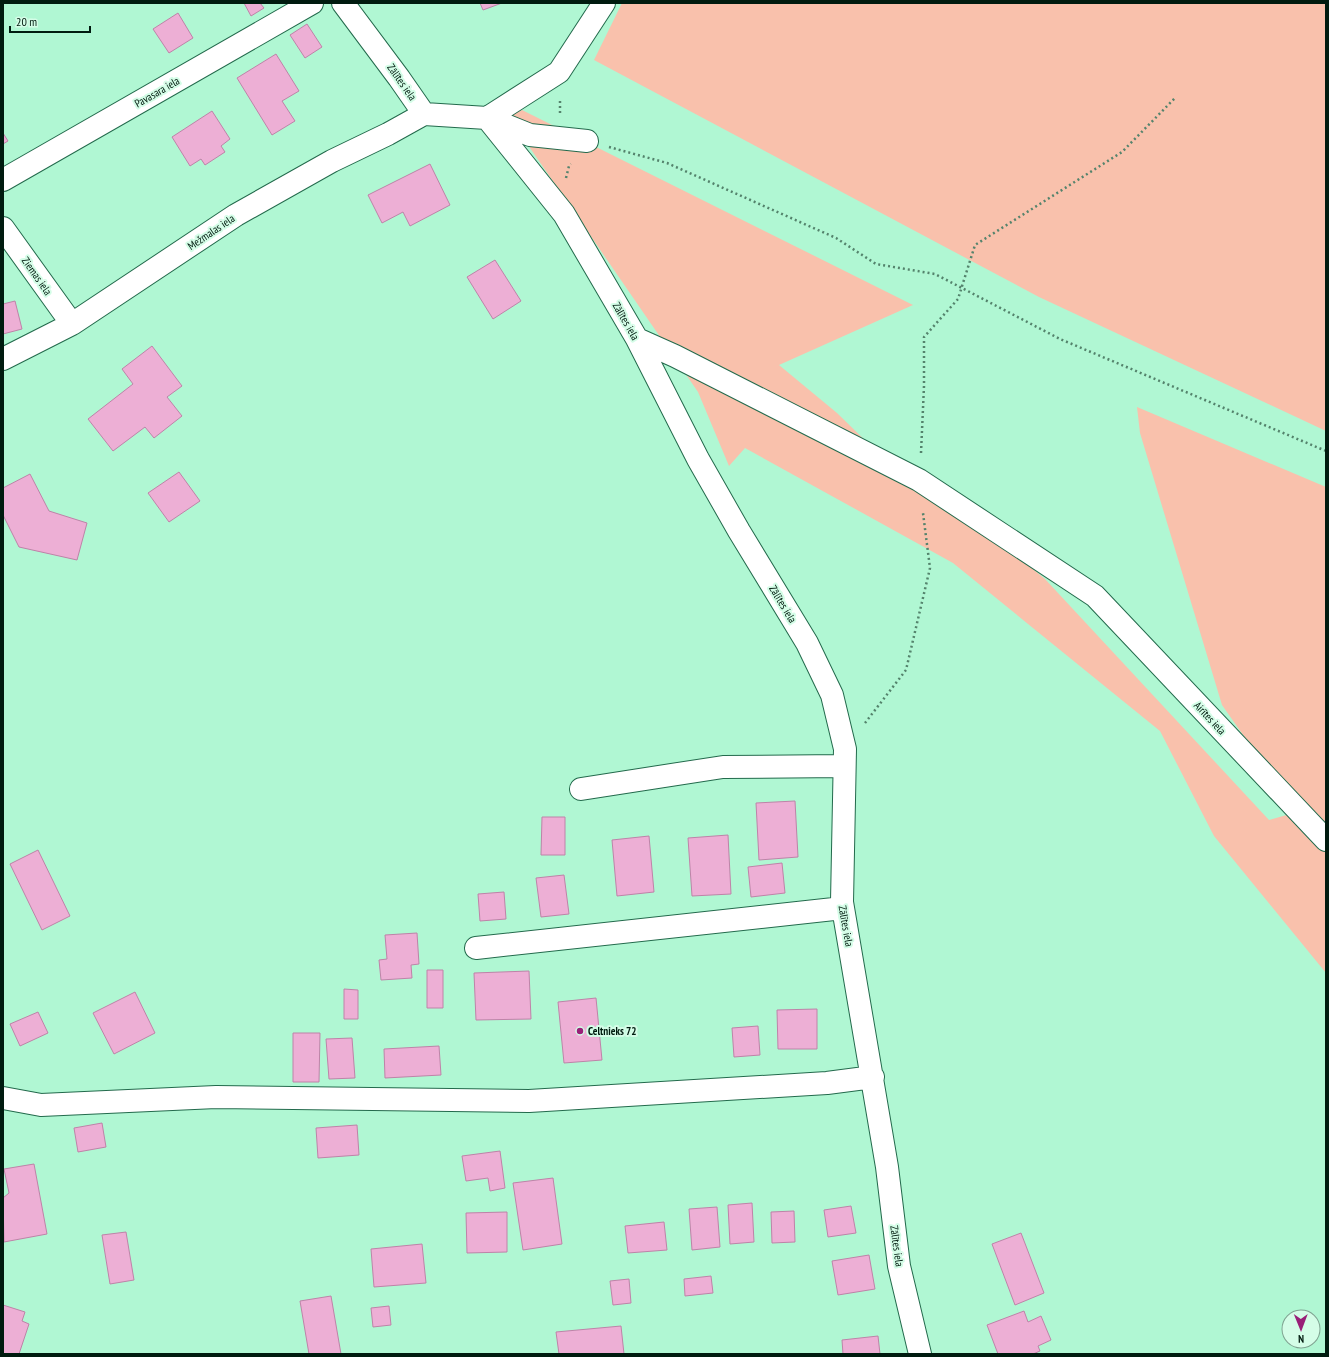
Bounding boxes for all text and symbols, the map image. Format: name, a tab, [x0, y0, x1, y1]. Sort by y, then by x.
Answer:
scale bar	[10, 8, 90, 34]
text: 20 m	[16, 14, 37, 29]
street label: Zālītes iela	[384, 61, 420, 103]
street label: Pavasara iela	[132, 74, 182, 110]
street label: Mežmalas iela	[185, 211, 237, 253]
street label: Ziemas iela	[19, 254, 55, 298]
street label: Zālītes iela	[610, 299, 642, 343]
street label: Zālītes iela	[766, 583, 800, 625]
street label: Airītes iela	[1191, 698, 1229, 738]
street label: Zālītes iela	[835, 904, 857, 948]
place label: Celtnieks 72	[588, 1024, 637, 1038]
marker: Celtnieks 72	[575, 1026, 585, 1036]
street label: Zālītes iela	[887, 1224, 907, 1268]
north arrow	[1281, 1309, 1321, 1349]
text: N	[1298, 1332, 1304, 1346]

